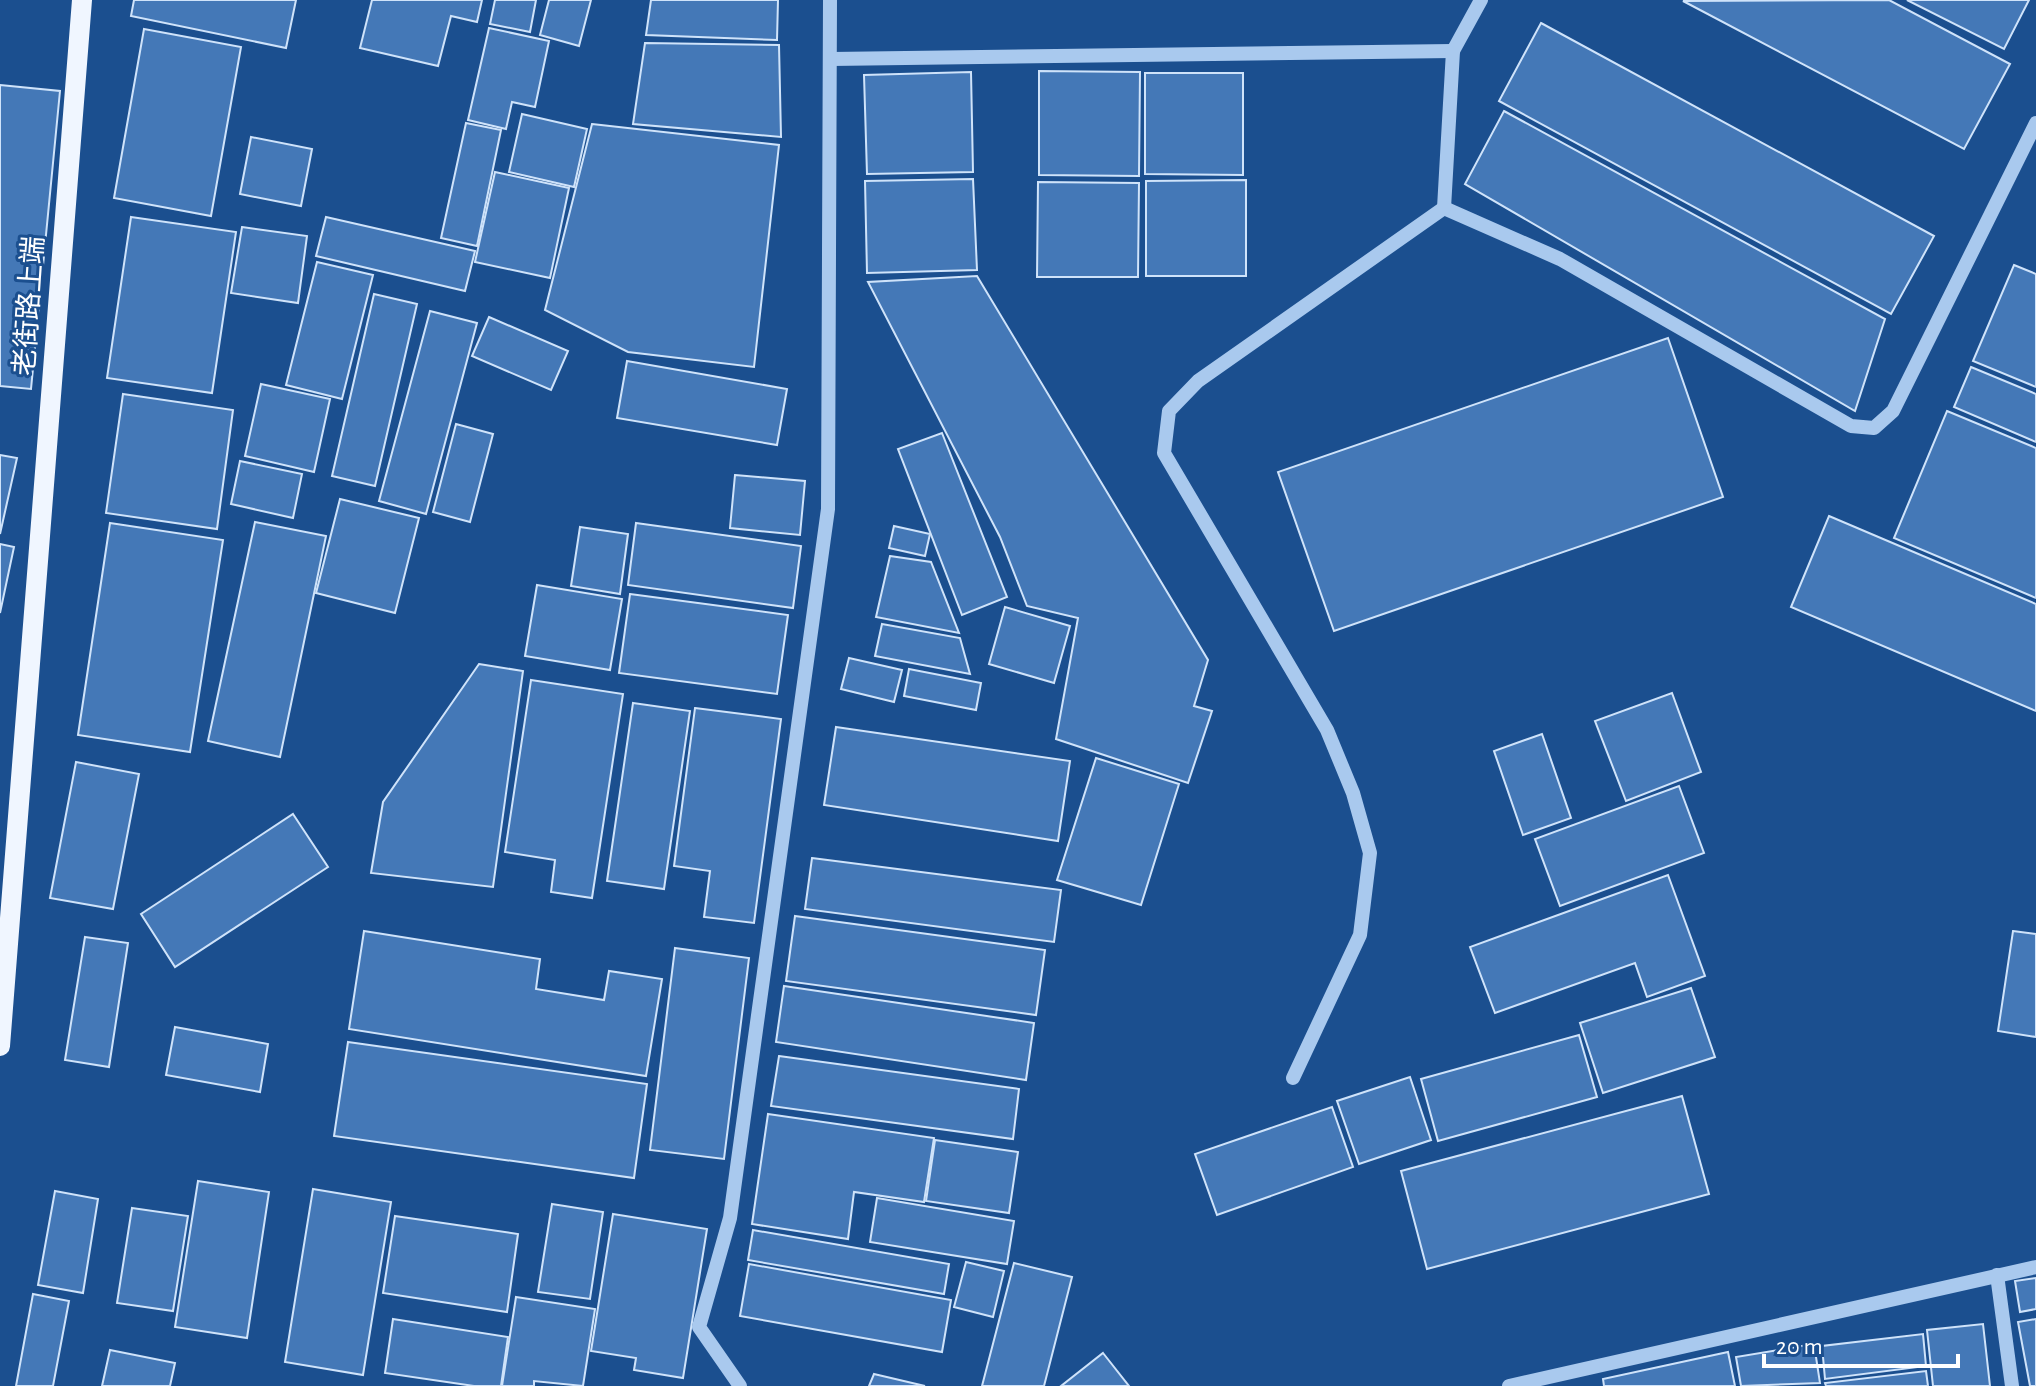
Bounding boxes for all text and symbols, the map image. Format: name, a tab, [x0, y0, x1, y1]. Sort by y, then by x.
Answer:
street label: 老街路上端	[9, 235, 49, 377]
scale bar	[1764, 1318, 1958, 1368]
text: 20 m	[1776, 1335, 1823, 1359]

